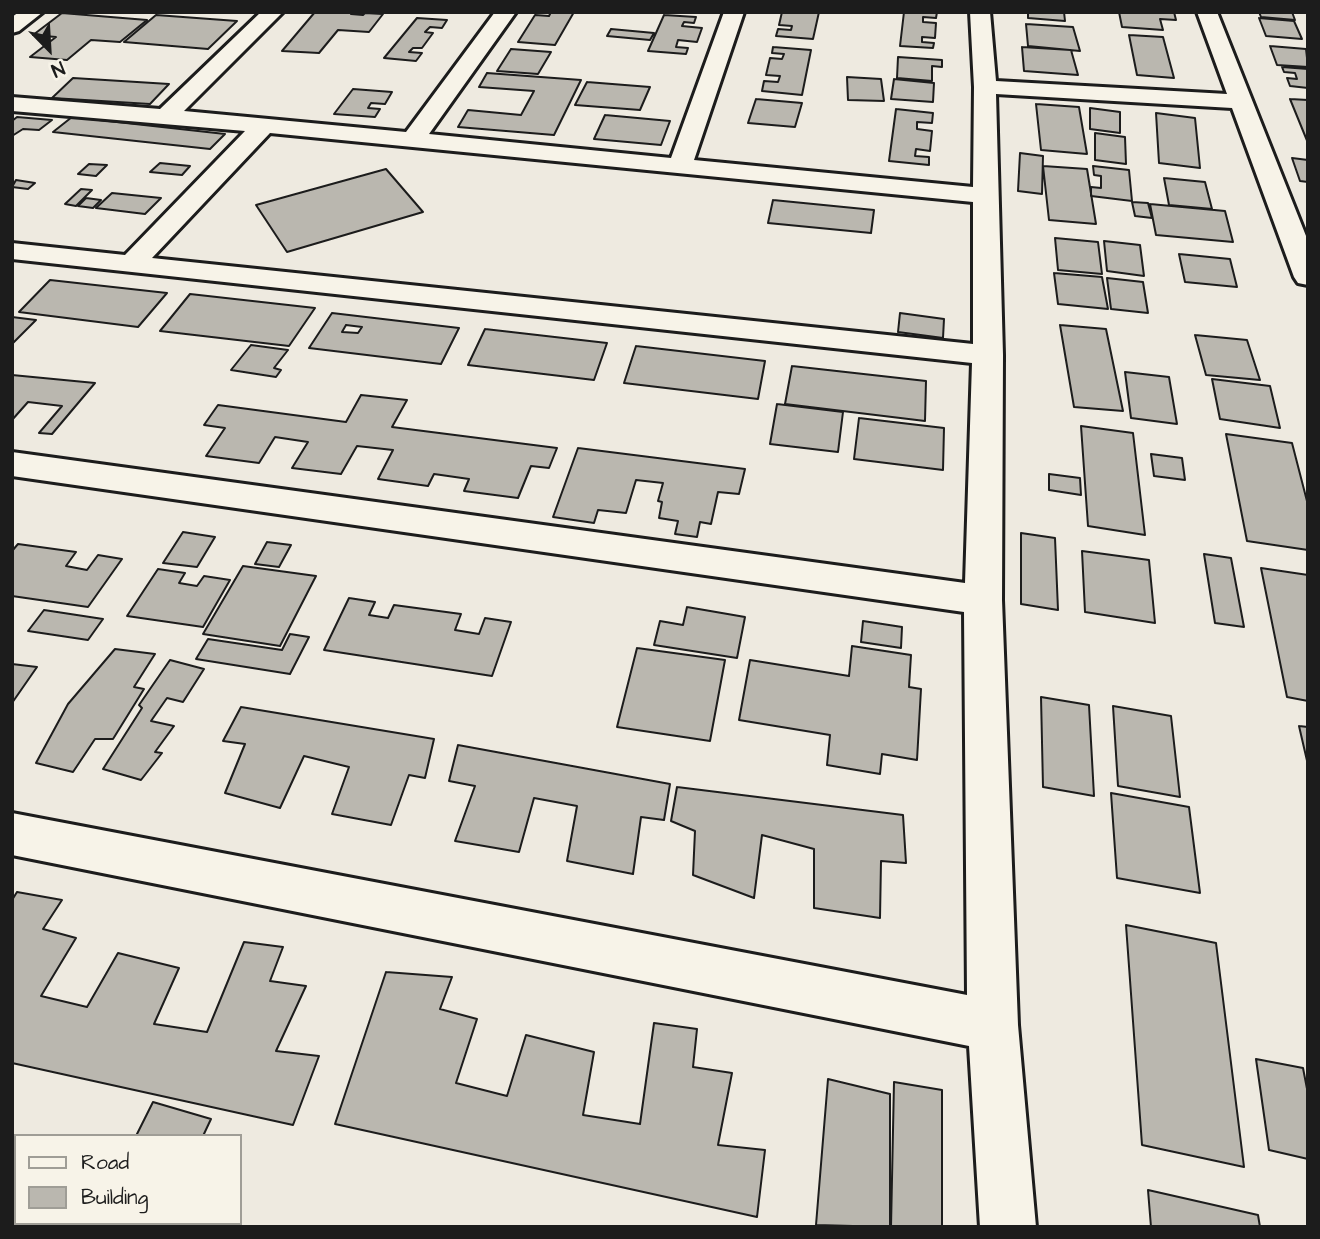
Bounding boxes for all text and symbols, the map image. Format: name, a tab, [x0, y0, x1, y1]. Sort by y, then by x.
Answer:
north arrow	[14, 14, 84, 84]
text: N	[47, 54, 69, 83]
legend	[14, 1134, 242, 1225]
text: Road	[81, 1148, 129, 1177]
text: Building	[81, 1183, 148, 1212]

